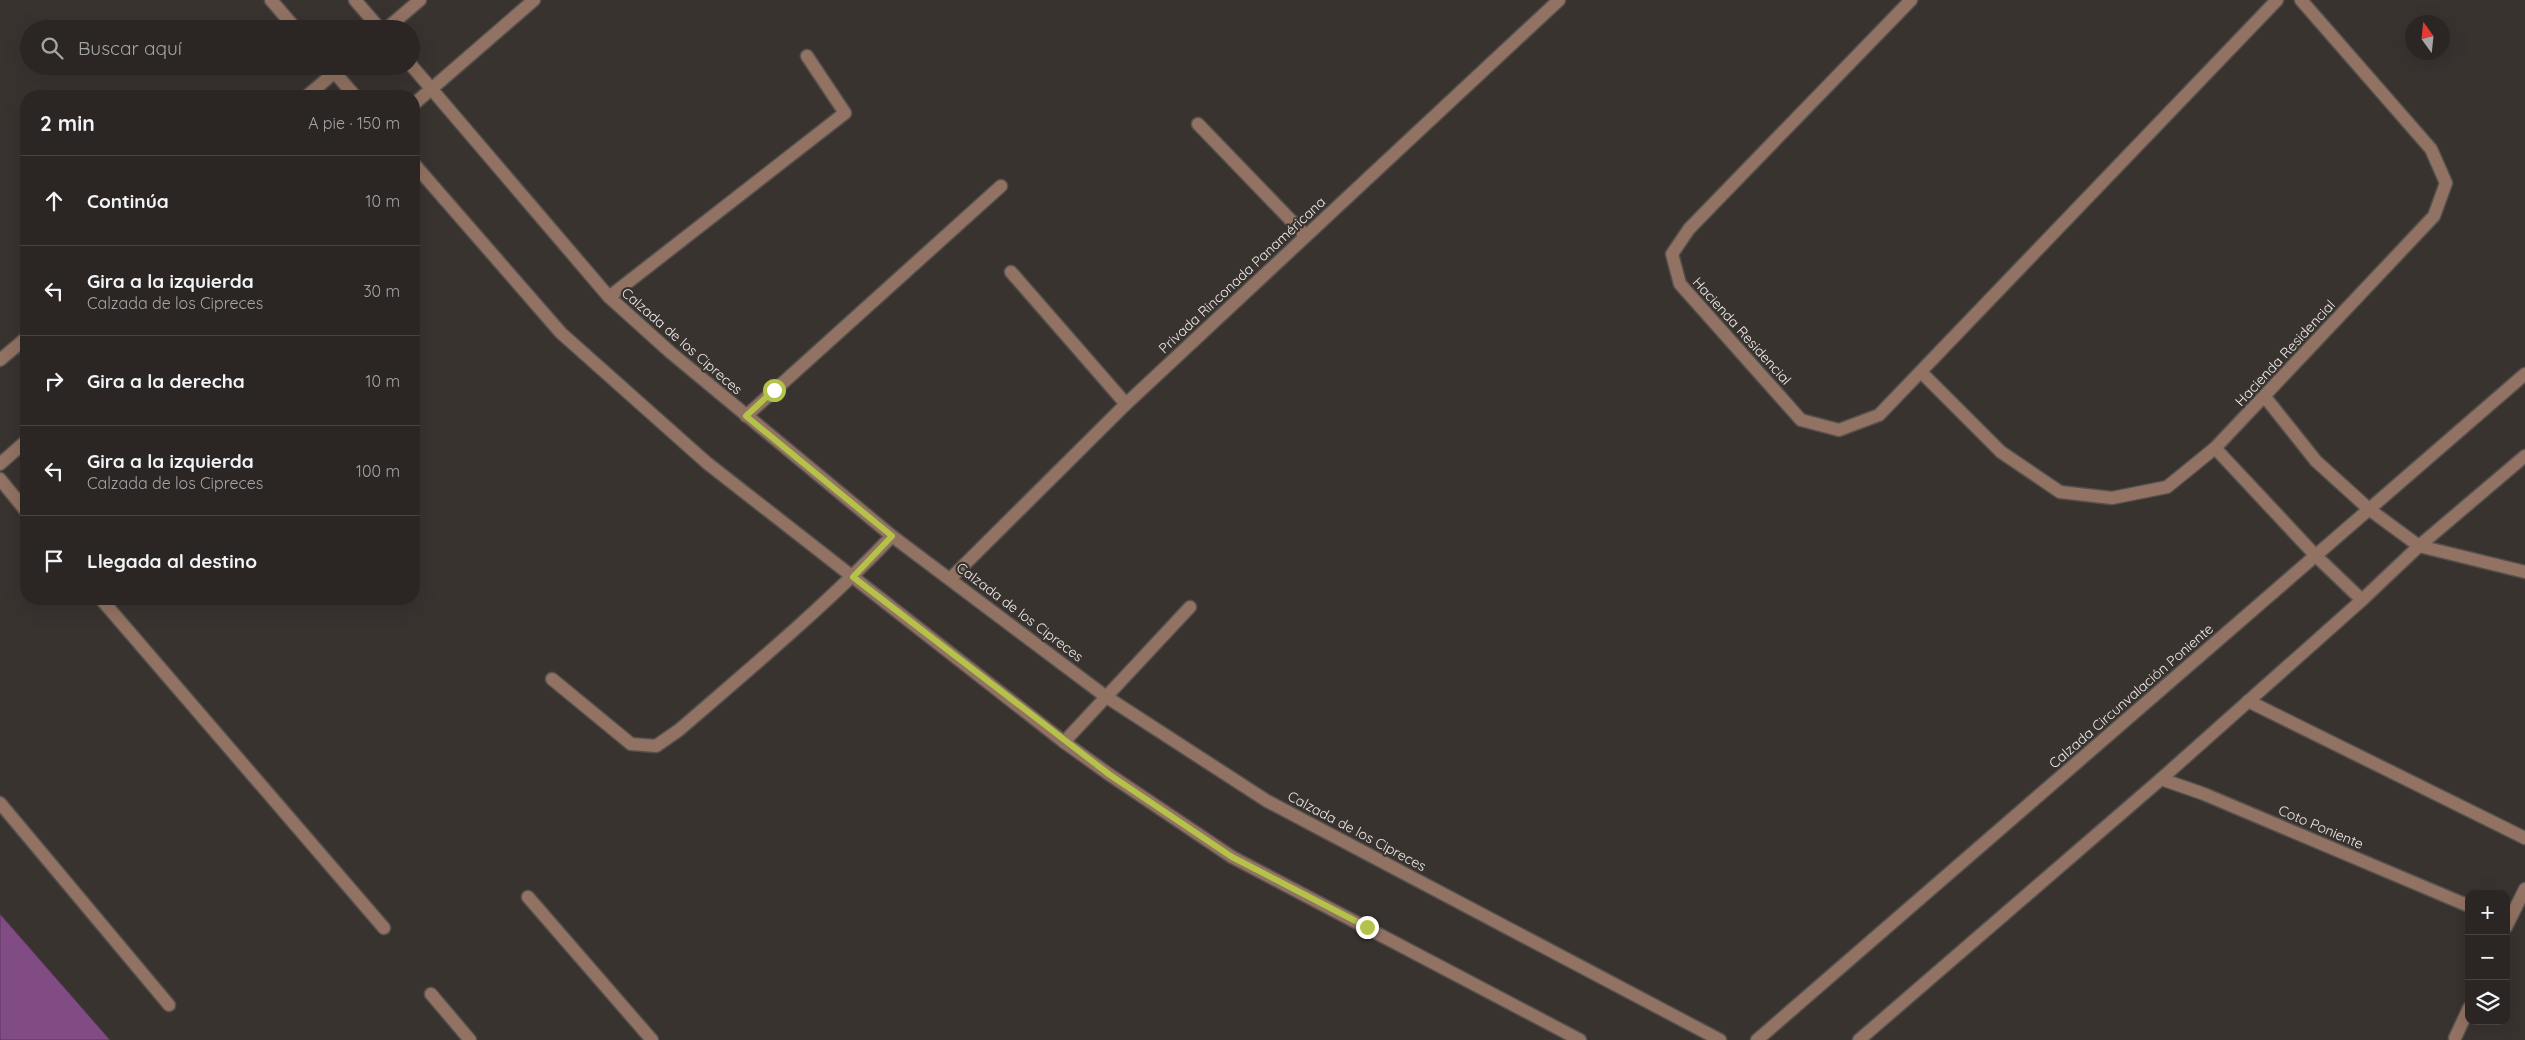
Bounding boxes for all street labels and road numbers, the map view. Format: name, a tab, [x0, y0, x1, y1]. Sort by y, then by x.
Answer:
street label: Privada Rinconada Panaméricana	[1155, 193, 1329, 357]
street label: Hacienda Residencial	[1689, 273, 1795, 389]
street label: Calzada de los Cipreces	[618, 284, 746, 398]
street label: Hacienda Residencial	[2231, 296, 2339, 410]
street label: Calzada de los Cipreces	[953, 558, 1087, 666]
street label: Calzada Circunvalación Poniente	[2045, 620, 2217, 772]
street label: Calzada de los Cipreces	[1285, 787, 1429, 875]
street label: Coto Poniente	[2276, 801, 2366, 853]

